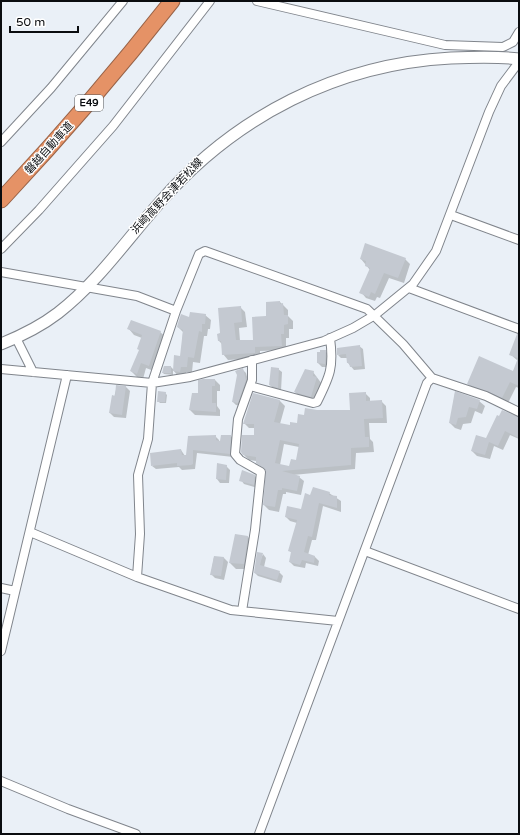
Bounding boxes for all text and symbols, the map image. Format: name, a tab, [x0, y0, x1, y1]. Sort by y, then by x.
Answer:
scale bar	[10, 8, 78, 34]
text: 50 m	[16, 15, 45, 29]
road number: E49	[75, 95, 103, 111]
street label: 磐越自動車道	[22, 119, 76, 177]
street label: 浜崎高野会津若松線	[128, 155, 206, 237]

